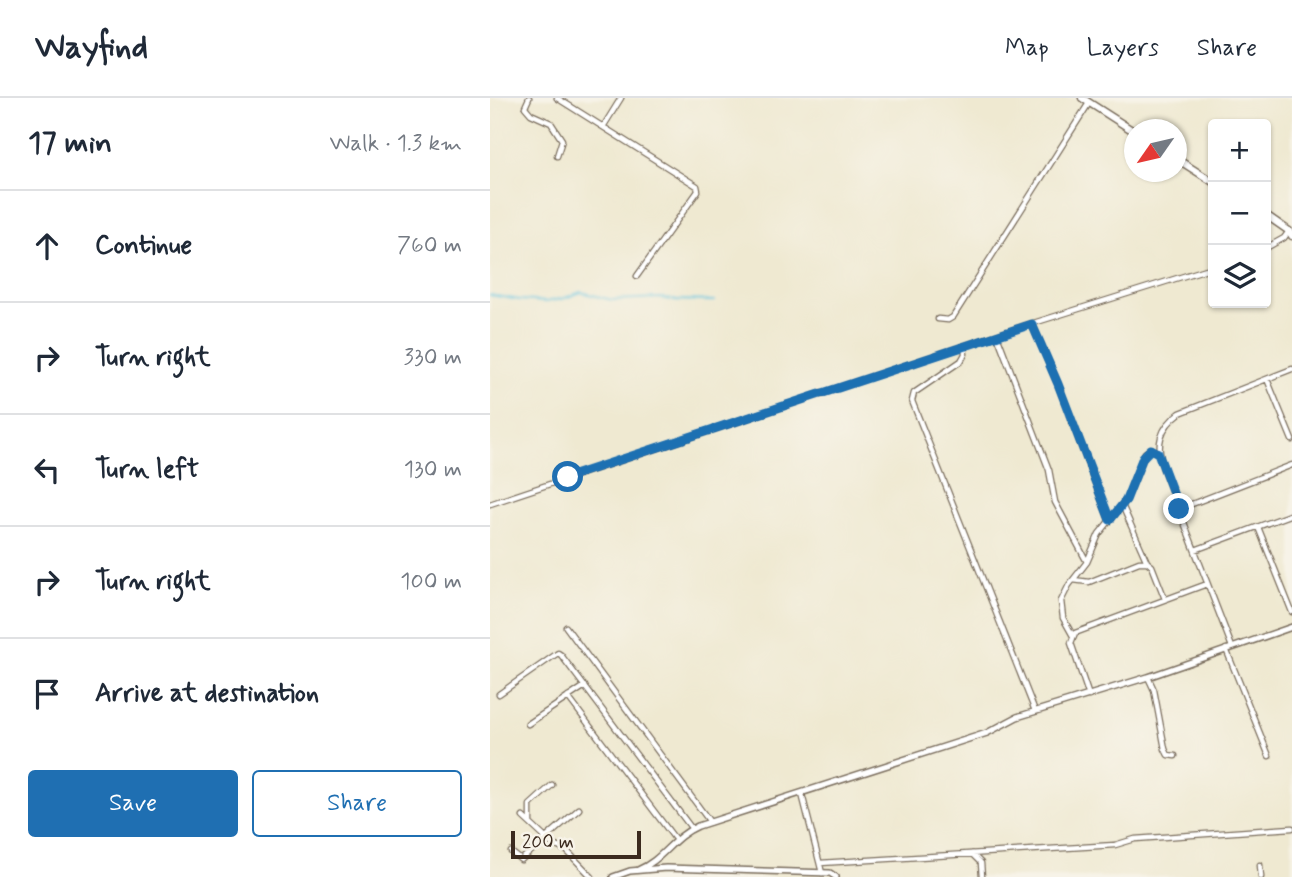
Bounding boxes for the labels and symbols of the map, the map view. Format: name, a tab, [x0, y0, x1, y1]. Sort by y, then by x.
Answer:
north arrow	[1124, 119, 1187, 182]
route start	[552, 461, 583, 492]
route end	[1163, 493, 1194, 524]
scale bar	[511, 828, 640, 860]

